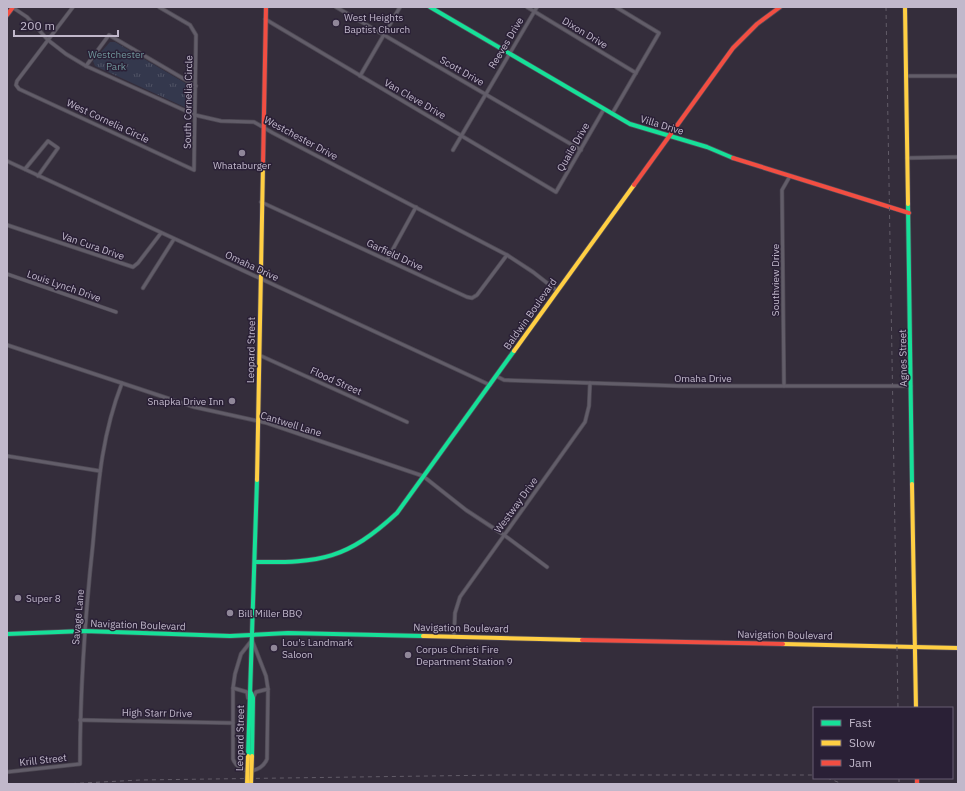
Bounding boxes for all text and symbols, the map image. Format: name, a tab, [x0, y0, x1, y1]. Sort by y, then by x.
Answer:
place label: West Heights Baptist Church	[344, 11, 410, 36]
scale bar	[14, 12, 118, 38]
street label: Reeves Drive	[486, 14, 527, 71]
street label: Dixon Drive	[560, 14, 611, 52]
text: 200 m	[20, 18, 55, 33]
marker: West Heights Baptist Church	[331, 18, 341, 28]
park label: Westchester Park	[88, 48, 144, 73]
street label: Scott Drive	[438, 53, 487, 89]
street label: South Cornelia Circle	[181, 54, 195, 149]
street label: Van Cleve Drive	[382, 76, 449, 122]
street label: West Cornelia Circle	[64, 96, 152, 146]
street label: Villa Drive	[639, 112, 686, 138]
street label: Westchester Drive	[262, 113, 341, 163]
street label: Quaile Drive	[554, 120, 592, 174]
marker: Whataburger	[237, 148, 247, 158]
place label: Whataburger	[213, 159, 271, 172]
street label: Van Cura Drive	[60, 229, 127, 263]
street label: Garfield Drive	[364, 236, 426, 274]
street label: Southview Drive	[769, 243, 782, 316]
street label: Omaha Drive	[223, 248, 281, 284]
street label: Louis Lynch Drive	[25, 267, 103, 305]
street label: Baldwin Boulevard	[501, 276, 559, 352]
street label: Leopard Street	[244, 316, 258, 383]
street label: Agnes Street	[896, 329, 910, 387]
street label: Flood Street	[308, 364, 364, 398]
street label: Omaha Drive	[674, 372, 732, 385]
place label: Snapka Drive Inn	[148, 395, 224, 408]
marker: Snapka Drive Inn	[227, 396, 237, 406]
street label: Cantwell Lane	[259, 409, 324, 440]
street label: Westway Drive	[491, 474, 541, 536]
street label: Savage Lane	[69, 588, 87, 645]
place label: Super 8	[26, 592, 61, 605]
marker: Super 8	[13, 593, 23, 603]
place label: Bill Miller BBQ	[238, 607, 302, 620]
marker: Bill Miller BBQ	[225, 608, 235, 618]
street label: Navigation Boulevard	[90, 617, 186, 633]
street label: Navigation Boulevard	[413, 621, 509, 635]
street label: Navigation Boulevard	[737, 628, 833, 642]
place label: Lou's Landmark Saloon	[282, 636, 353, 661]
marker: Lou's Landmark Saloon	[269, 643, 279, 653]
place label: Corpus Christi Fire Department Station 9	[416, 643, 513, 668]
marker: Corpus Christi Fire Department Station 9	[403, 650, 413, 660]
street label: Leopard Street	[233, 704, 247, 771]
street label: High Starr Drive	[122, 706, 193, 720]
legend	[813, 707, 953, 779]
text: Fast	[849, 715, 872, 730]
text: Slow	[849, 735, 875, 750]
street label: Krill Street	[19, 751, 68, 769]
text: Jam	[849, 755, 872, 770]

